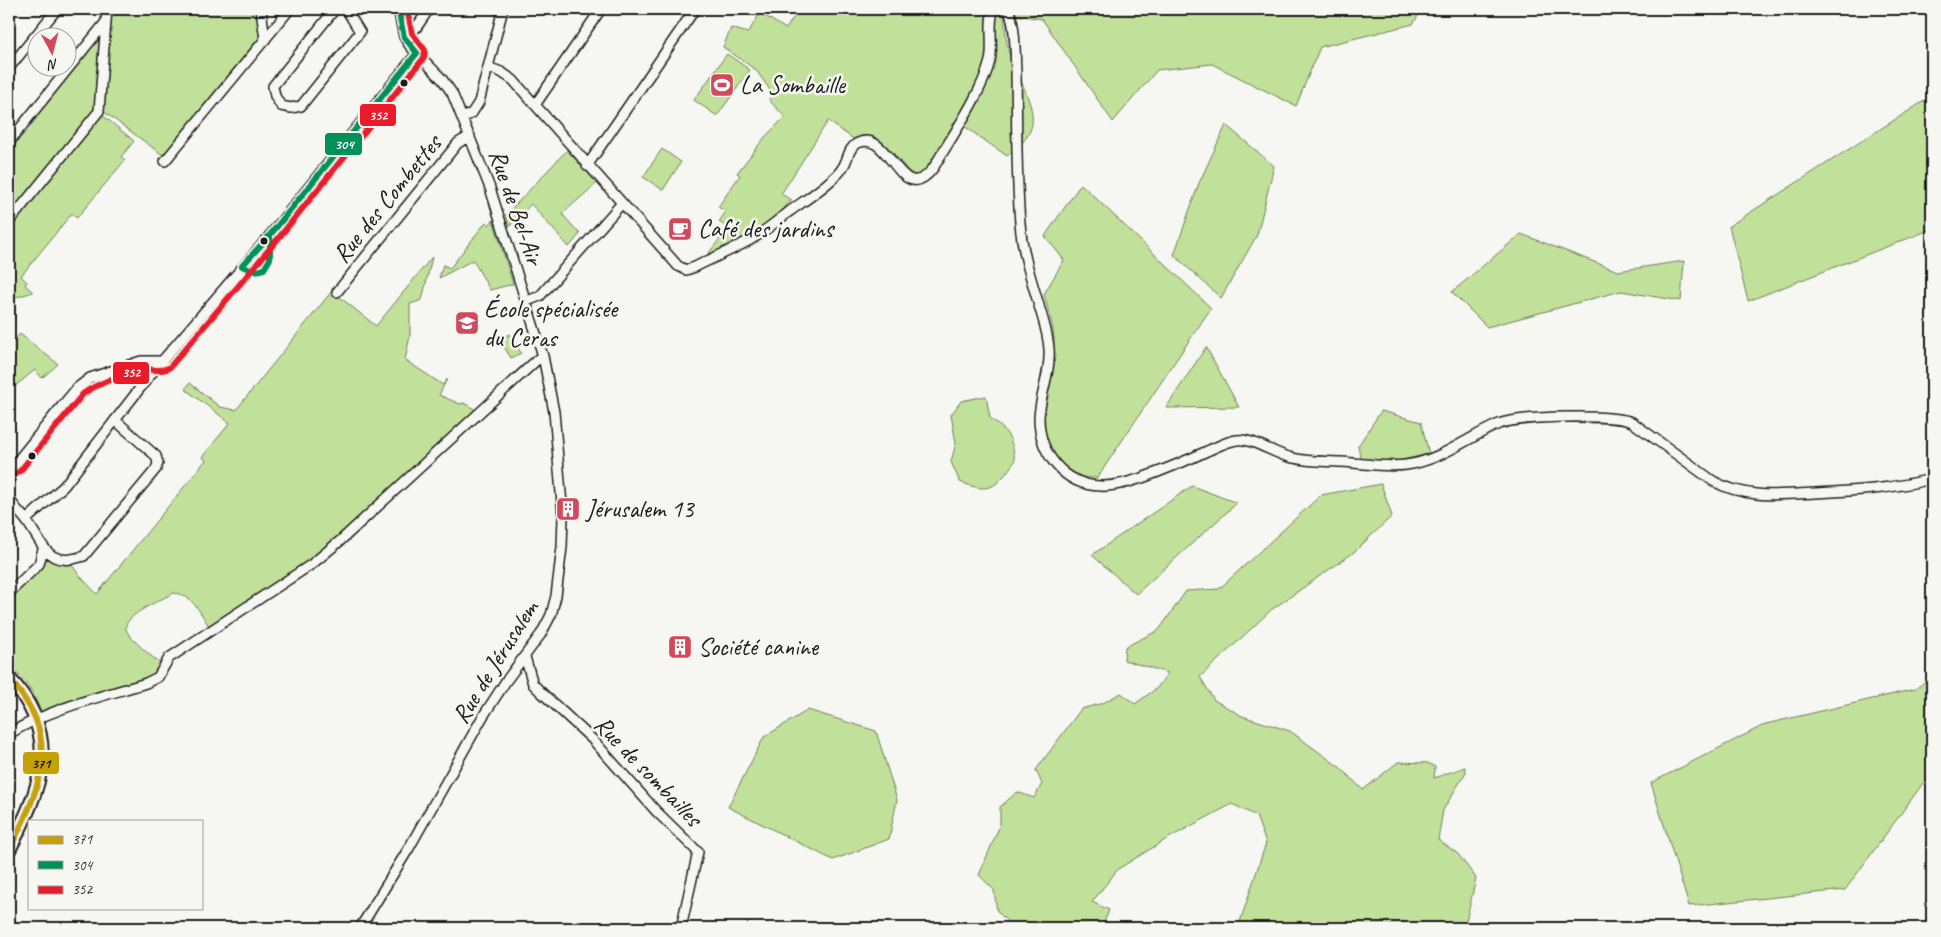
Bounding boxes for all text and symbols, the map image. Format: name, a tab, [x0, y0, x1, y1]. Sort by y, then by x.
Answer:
north arrow	[28, 28, 78, 78]
text: N	[46, 55, 59, 74]
place label: La Sombaille	[740, 69, 847, 101]
sports icon: La Sombaille	[709, 72, 735, 98]
unlabelled marker	[399, 78, 409, 88]
line badge: 352	[359, 103, 397, 127]
text: 352	[369, 107, 389, 124]
street label: Rue des Combettes	[326, 127, 450, 269]
line badge: 304	[324, 132, 363, 156]
text: 304	[335, 136, 355, 153]
street label: Rue de Bel-Air	[481, 145, 552, 272]
place label: Café des jardins	[698, 213, 836, 245]
cafe icon: Café des jardins	[667, 216, 693, 242]
unlabelled marker	[259, 236, 269, 246]
place label: École spécialisée du Ceras	[484, 293, 619, 354]
school or university icon: École spécialisée du Ceras	[454, 310, 480, 336]
line badge: 352	[112, 361, 150, 385]
text: 352	[122, 364, 142, 381]
unlabelled marker	[27, 451, 37, 461]
place label: Jérusalem 13	[585, 493, 695, 525]
building icon: Jérusalem 13	[555, 496, 581, 522]
street label: Rue de Jérusalem	[445, 593, 546, 729]
place label: Société canine	[698, 631, 820, 663]
building icon: Société canine	[667, 634, 693, 660]
street label: Rue de sombailles	[587, 709, 711, 835]
line badge: 371	[22, 751, 60, 775]
text: 371	[32, 755, 52, 772]
legend	[28, 820, 202, 910]
text: 371	[72, 830, 94, 849]
text: 304	[72, 856, 94, 875]
text: 352	[72, 880, 94, 899]

